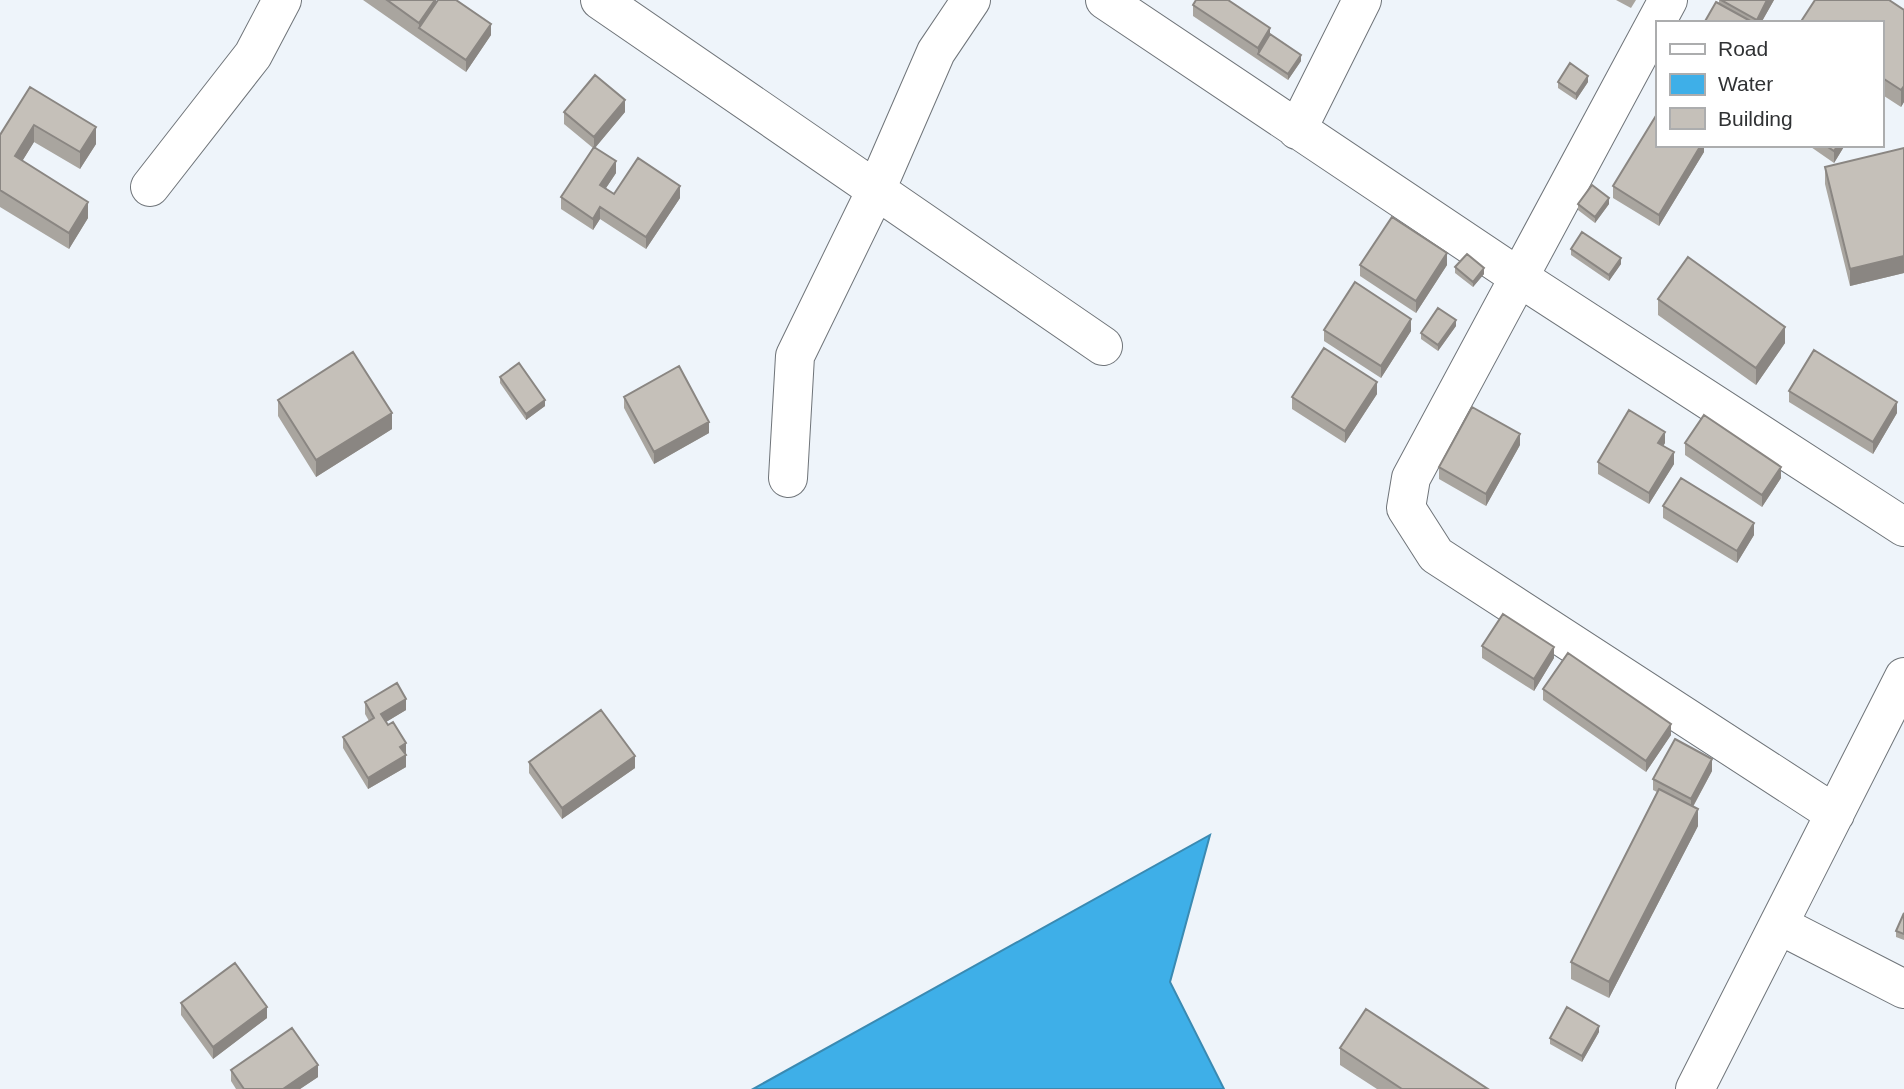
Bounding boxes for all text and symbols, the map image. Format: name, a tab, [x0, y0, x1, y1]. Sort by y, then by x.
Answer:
legend	[1656, 21, 1883, 147]
text: Road	[1718, 37, 1768, 60]
text: Water	[1718, 72, 1773, 95]
text: Building	[1718, 107, 1793, 130]

